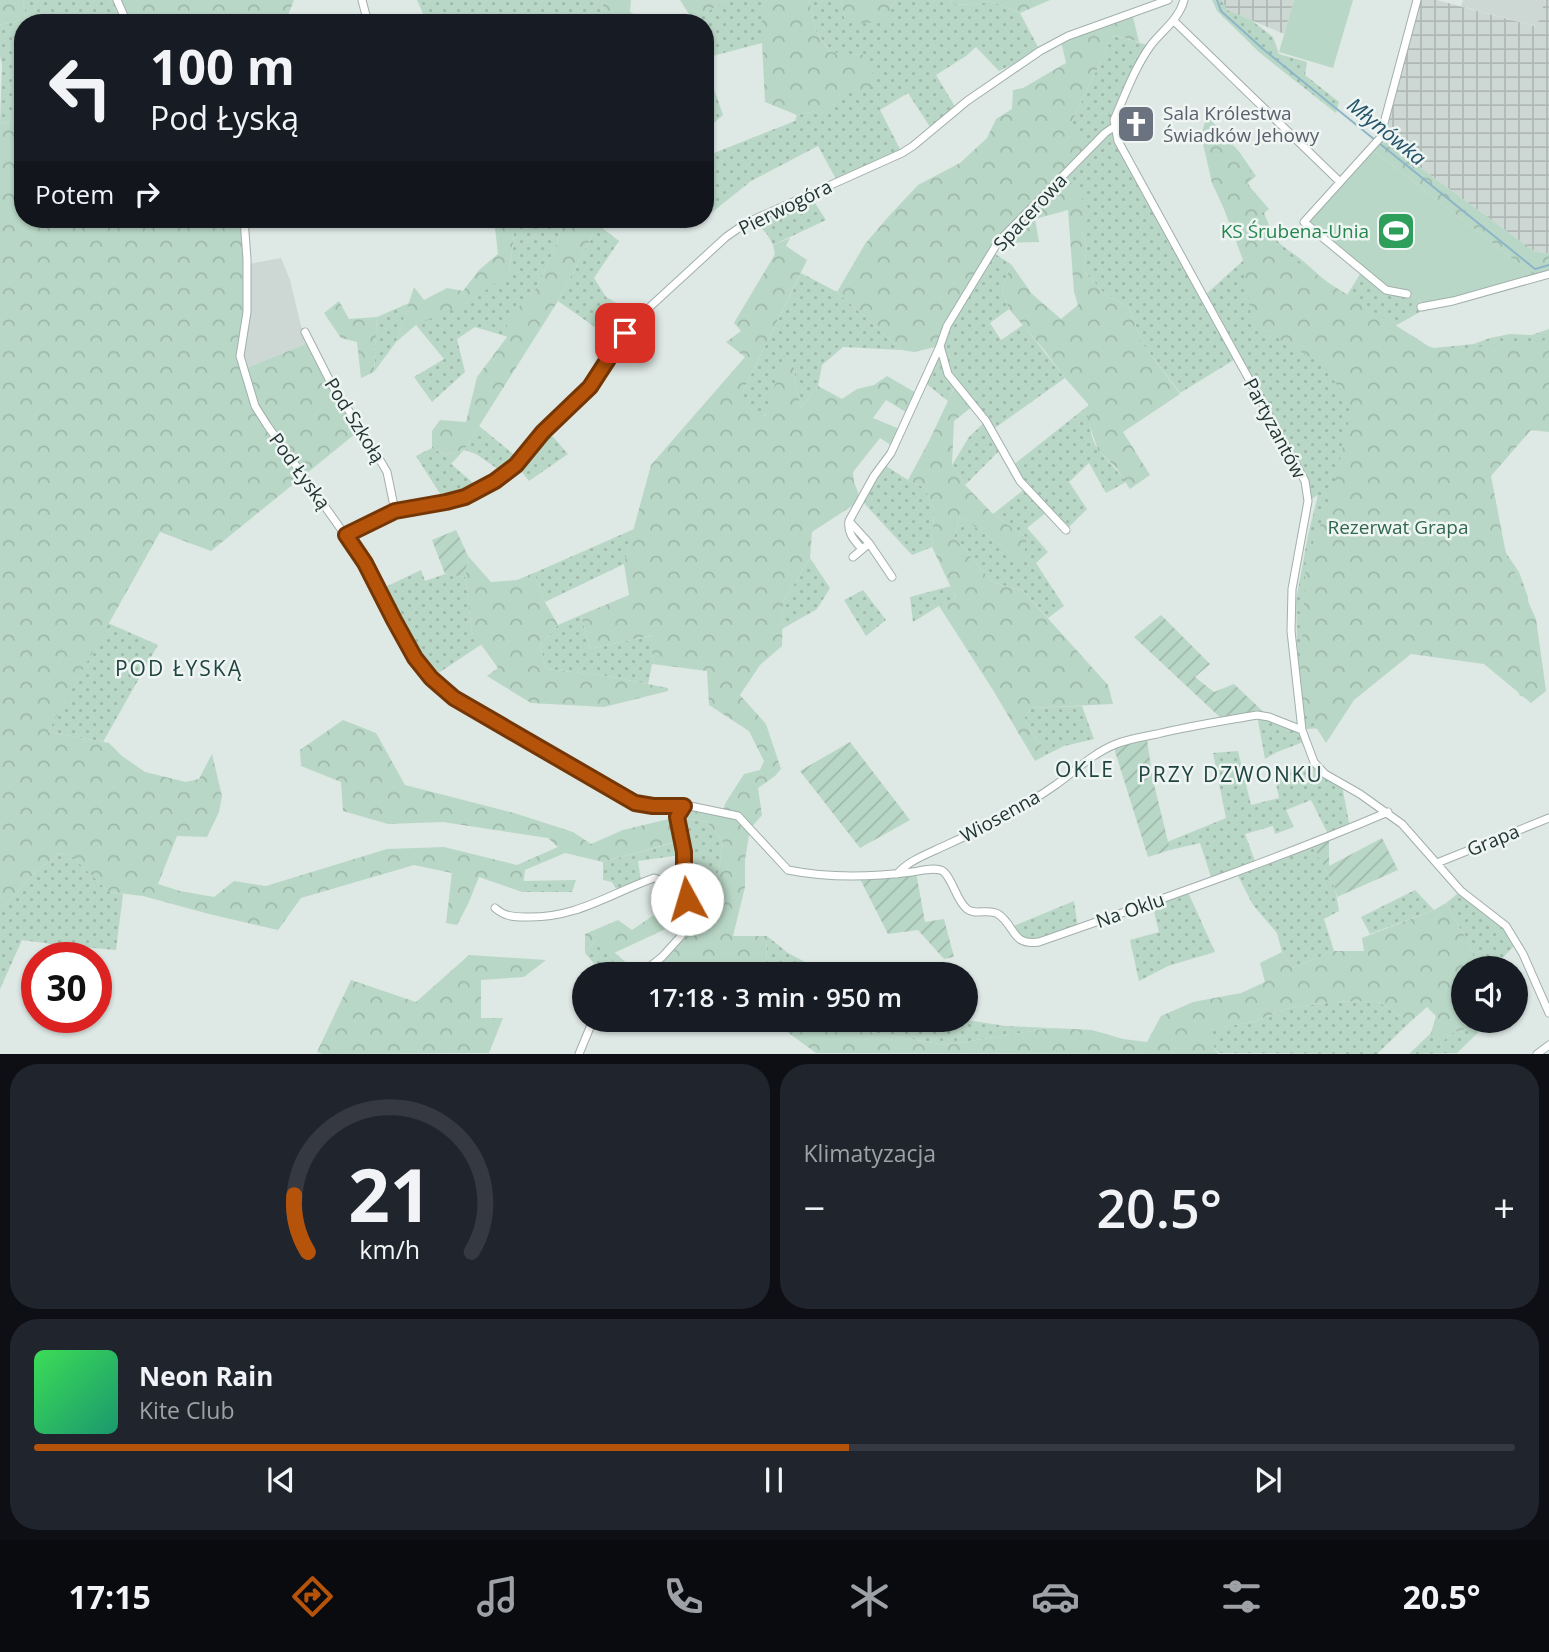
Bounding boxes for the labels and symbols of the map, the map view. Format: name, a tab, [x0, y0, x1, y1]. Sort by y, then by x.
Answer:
water label: Młynówka	[1342, 91, 1432, 171]
place label: Sala Królestwa Świadków Jehowy	[1163, 100, 1320, 148]
church icon: Sala Królestwa Świadków Jehowy	[1115, 103, 1157, 145]
street label: Spacerowa	[987, 168, 1073, 256]
street label: Pierwogóra	[734, 173, 836, 241]
sports icon: KS Śrubena-Unia	[1375, 210, 1417, 252]
place label: KS Śrubena-Unia	[1221, 218, 1369, 244]
pin	[595, 303, 655, 363]
street label: Pod Szkołą	[319, 373, 391, 467]
street label: Partyzantów	[1238, 373, 1312, 483]
street label: Pod Łyską	[263, 428, 337, 514]
park label: Rezerwat Grapa	[1327, 514, 1469, 540]
district label: POD ŁYSKĄ	[115, 654, 243, 682]
district label: OKLE	[1055, 755, 1115, 783]
district label: PRZY DZWONKU	[1138, 760, 1324, 788]
street label: Wiosenna	[955, 783, 1045, 849]
street label: Grapa	[1463, 818, 1523, 862]
position arrow	[650, 862, 724, 936]
street label: Na Oklu	[1092, 886, 1168, 934]
speed limit sign: 30	[21, 942, 112, 1033]

